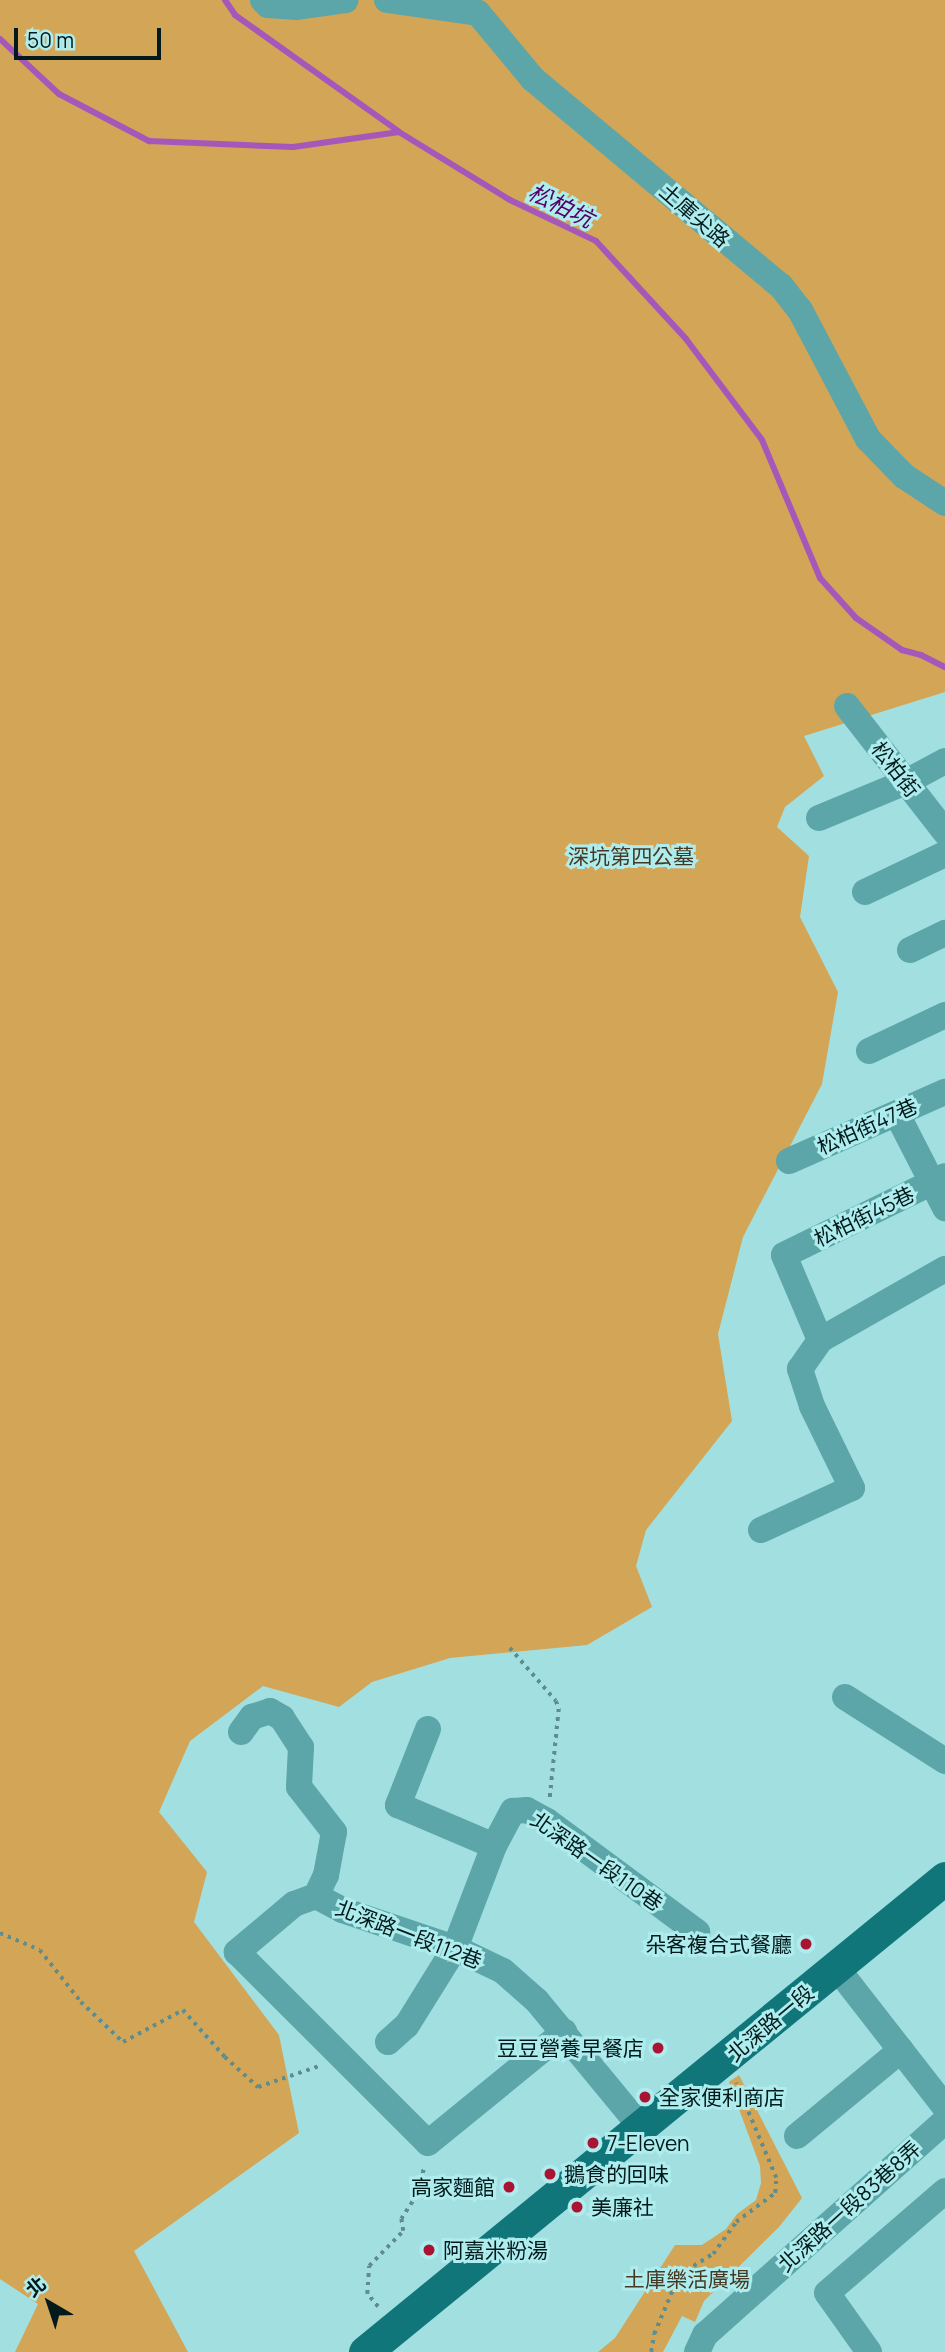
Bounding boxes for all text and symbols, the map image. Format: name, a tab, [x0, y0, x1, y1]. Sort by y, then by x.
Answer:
scale bar	[18, 14, 164, 58]
text: 50 m	[27, 26, 74, 54]
water label: 松柏坑	[524, 177, 598, 233]
street label: 土庫尖路	[655, 178, 735, 252]
street label: 松柏街	[867, 736, 925, 802]
park label: 深坑第四公墓	[568, 843, 694, 869]
street label: 松柏街47巷	[813, 1093, 921, 1159]
street label: 松柏街45巷	[810, 1181, 918, 1251]
street label: 北深路一段110巷	[526, 1806, 668, 1916]
street label: 北深路一段112巷	[332, 1895, 486, 1973]
place label: 朵客複合式餐廳	[645, 1931, 792, 1957]
marker: 朵客複合式餐廳	[798, 1936, 814, 1952]
street label: 北深路一段	[722, 1980, 818, 2066]
place label: 豆豆營養早餐店	[497, 2035, 644, 2061]
marker: 豆豆營養早餐店	[650, 2040, 666, 2056]
place label: 全家便利商店	[659, 2084, 785, 2110]
marker: 全家便利商店	[637, 2089, 653, 2105]
place label: 7-Eleven	[607, 2130, 689, 2156]
marker: 7-Eleven	[585, 2135, 601, 2151]
street label: 北深路一段83巷8弄	[773, 2135, 925, 2277]
place label: 鵝食的回味	[564, 2161, 669, 2187]
marker: 鵝食的回味	[542, 2166, 558, 2182]
place label: 高家麵館	[411, 2174, 495, 2200]
marker: 高家麵館	[501, 2179, 517, 2195]
place label: 美廉社	[591, 2194, 654, 2220]
marker: 美廉社	[569, 2199, 585, 2215]
place label: 阿嘉米粉湯	[443, 2237, 548, 2263]
marker: 阿嘉米粉湯	[421, 2242, 437, 2258]
park label: 土庫樂活廣場	[624, 2266, 750, 2292]
north arrow	[14, 2268, 84, 2338]
text: 北	[20, 2271, 51, 2303]

